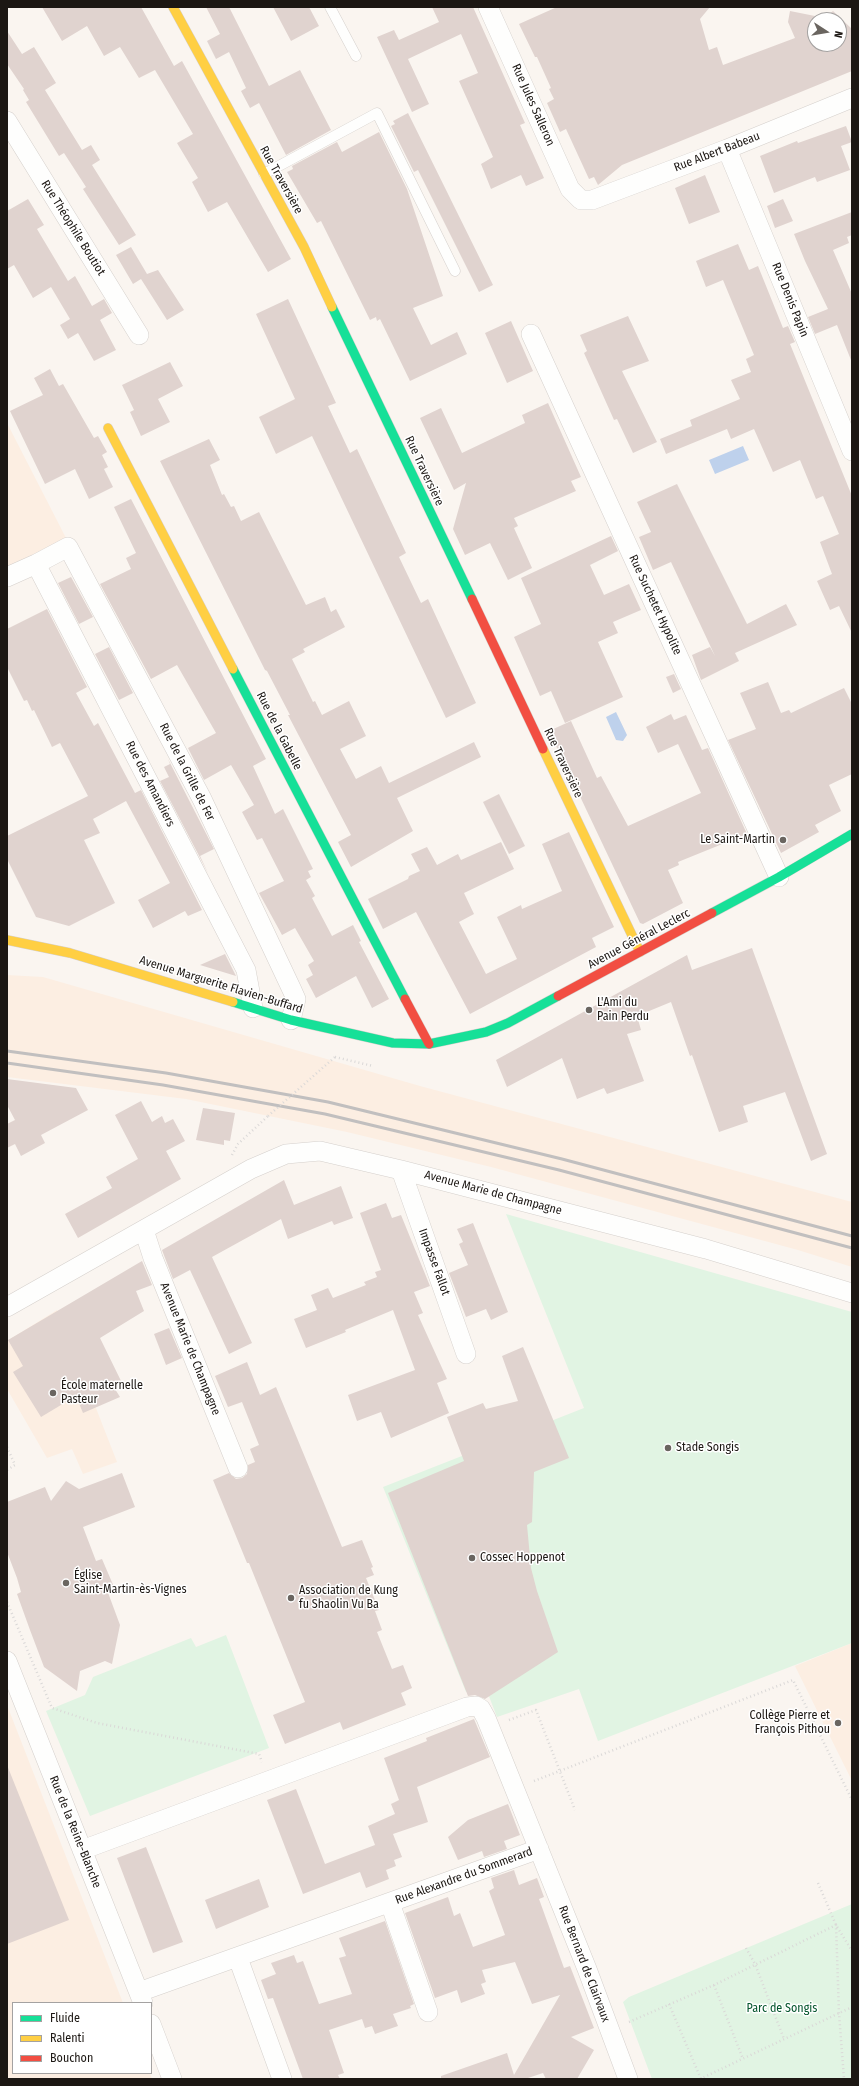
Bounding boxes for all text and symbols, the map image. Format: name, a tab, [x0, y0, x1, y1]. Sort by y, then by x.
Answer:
north arrow	[807, 12, 847, 52]
text: N	[831, 30, 845, 39]
street label: Rue Jules Salleron	[508, 62, 558, 148]
street label: Rue Albert Babeau	[672, 129, 762, 175]
street label: Rue Traversière	[256, 144, 306, 216]
street label: Rue Théophile Boutiot	[38, 178, 108, 278]
street label: Rue Denis Papin	[769, 261, 811, 339]
street label: Rue Traversière	[402, 434, 446, 508]
street label: Rue Suchetet Hypolite	[625, 553, 685, 657]
street label: Rue de la Gabelle	[253, 689, 305, 773]
street label: Rue de la Grille de Fer	[156, 721, 218, 823]
street label: Rue Traversière	[541, 726, 585, 800]
street label: Rue des Amandiers	[122, 739, 178, 829]
place label: Le Saint-Martin	[700, 833, 775, 847]
marker: Le Saint-Martin	[778, 835, 788, 845]
street label: Avenue Général Leclerc	[585, 906, 693, 972]
street label: Avenue Marguerite Flavien-Buffard	[138, 953, 304, 1017]
place label: L'Ami du Pain Perdu	[597, 996, 649, 1024]
marker: L'Ami du Pain Perdu	[584, 1005, 594, 1015]
street label: Avenue Marie de Champagne	[423, 1168, 563, 1218]
street label: Impasse Fallot	[415, 1227, 453, 1297]
street label: Avenue Marie de Champagne	[157, 1281, 223, 1417]
place label: École maternelle Pasteur	[61, 1379, 143, 1407]
marker: École maternelle Pasteur	[48, 1388, 58, 1398]
place label: Stade Songis	[676, 1441, 739, 1455]
marker: Stade Songis	[663, 1443, 673, 1453]
place label: Cossec Hoppenot	[480, 1551, 565, 1565]
marker: Cossec Hoppenot	[467, 1553, 477, 1563]
place label: Église Saint-Martin-ès-Vignes	[74, 1569, 187, 1597]
marker: Église Saint-Martin-ès-Vignes	[61, 1578, 71, 1588]
place label: Association de Kung fu Shaolin Vu Ba	[299, 1584, 398, 1612]
marker: Association de Kung fu Shaolin Vu Ba	[286, 1593, 296, 1603]
place label: Collège Pierre et François Pithou	[750, 1709, 830, 1737]
marker: Collège Pierre et François Pithou	[833, 1718, 843, 1728]
street label: Rue de la Reine-Blanche	[46, 1774, 104, 1890]
street label: Rue Alexandre du Sommerard	[393, 1844, 535, 1908]
street label: Rue Bernard de Clairvaux	[555, 1904, 613, 2024]
legend	[12, 2002, 152, 2074]
park label: Parc de Songis	[747, 2002, 817, 2016]
text: Fluide	[50, 2011, 80, 2025]
text: Ralenti	[50, 2031, 85, 2045]
text: Bouchon	[50, 2051, 93, 2065]

